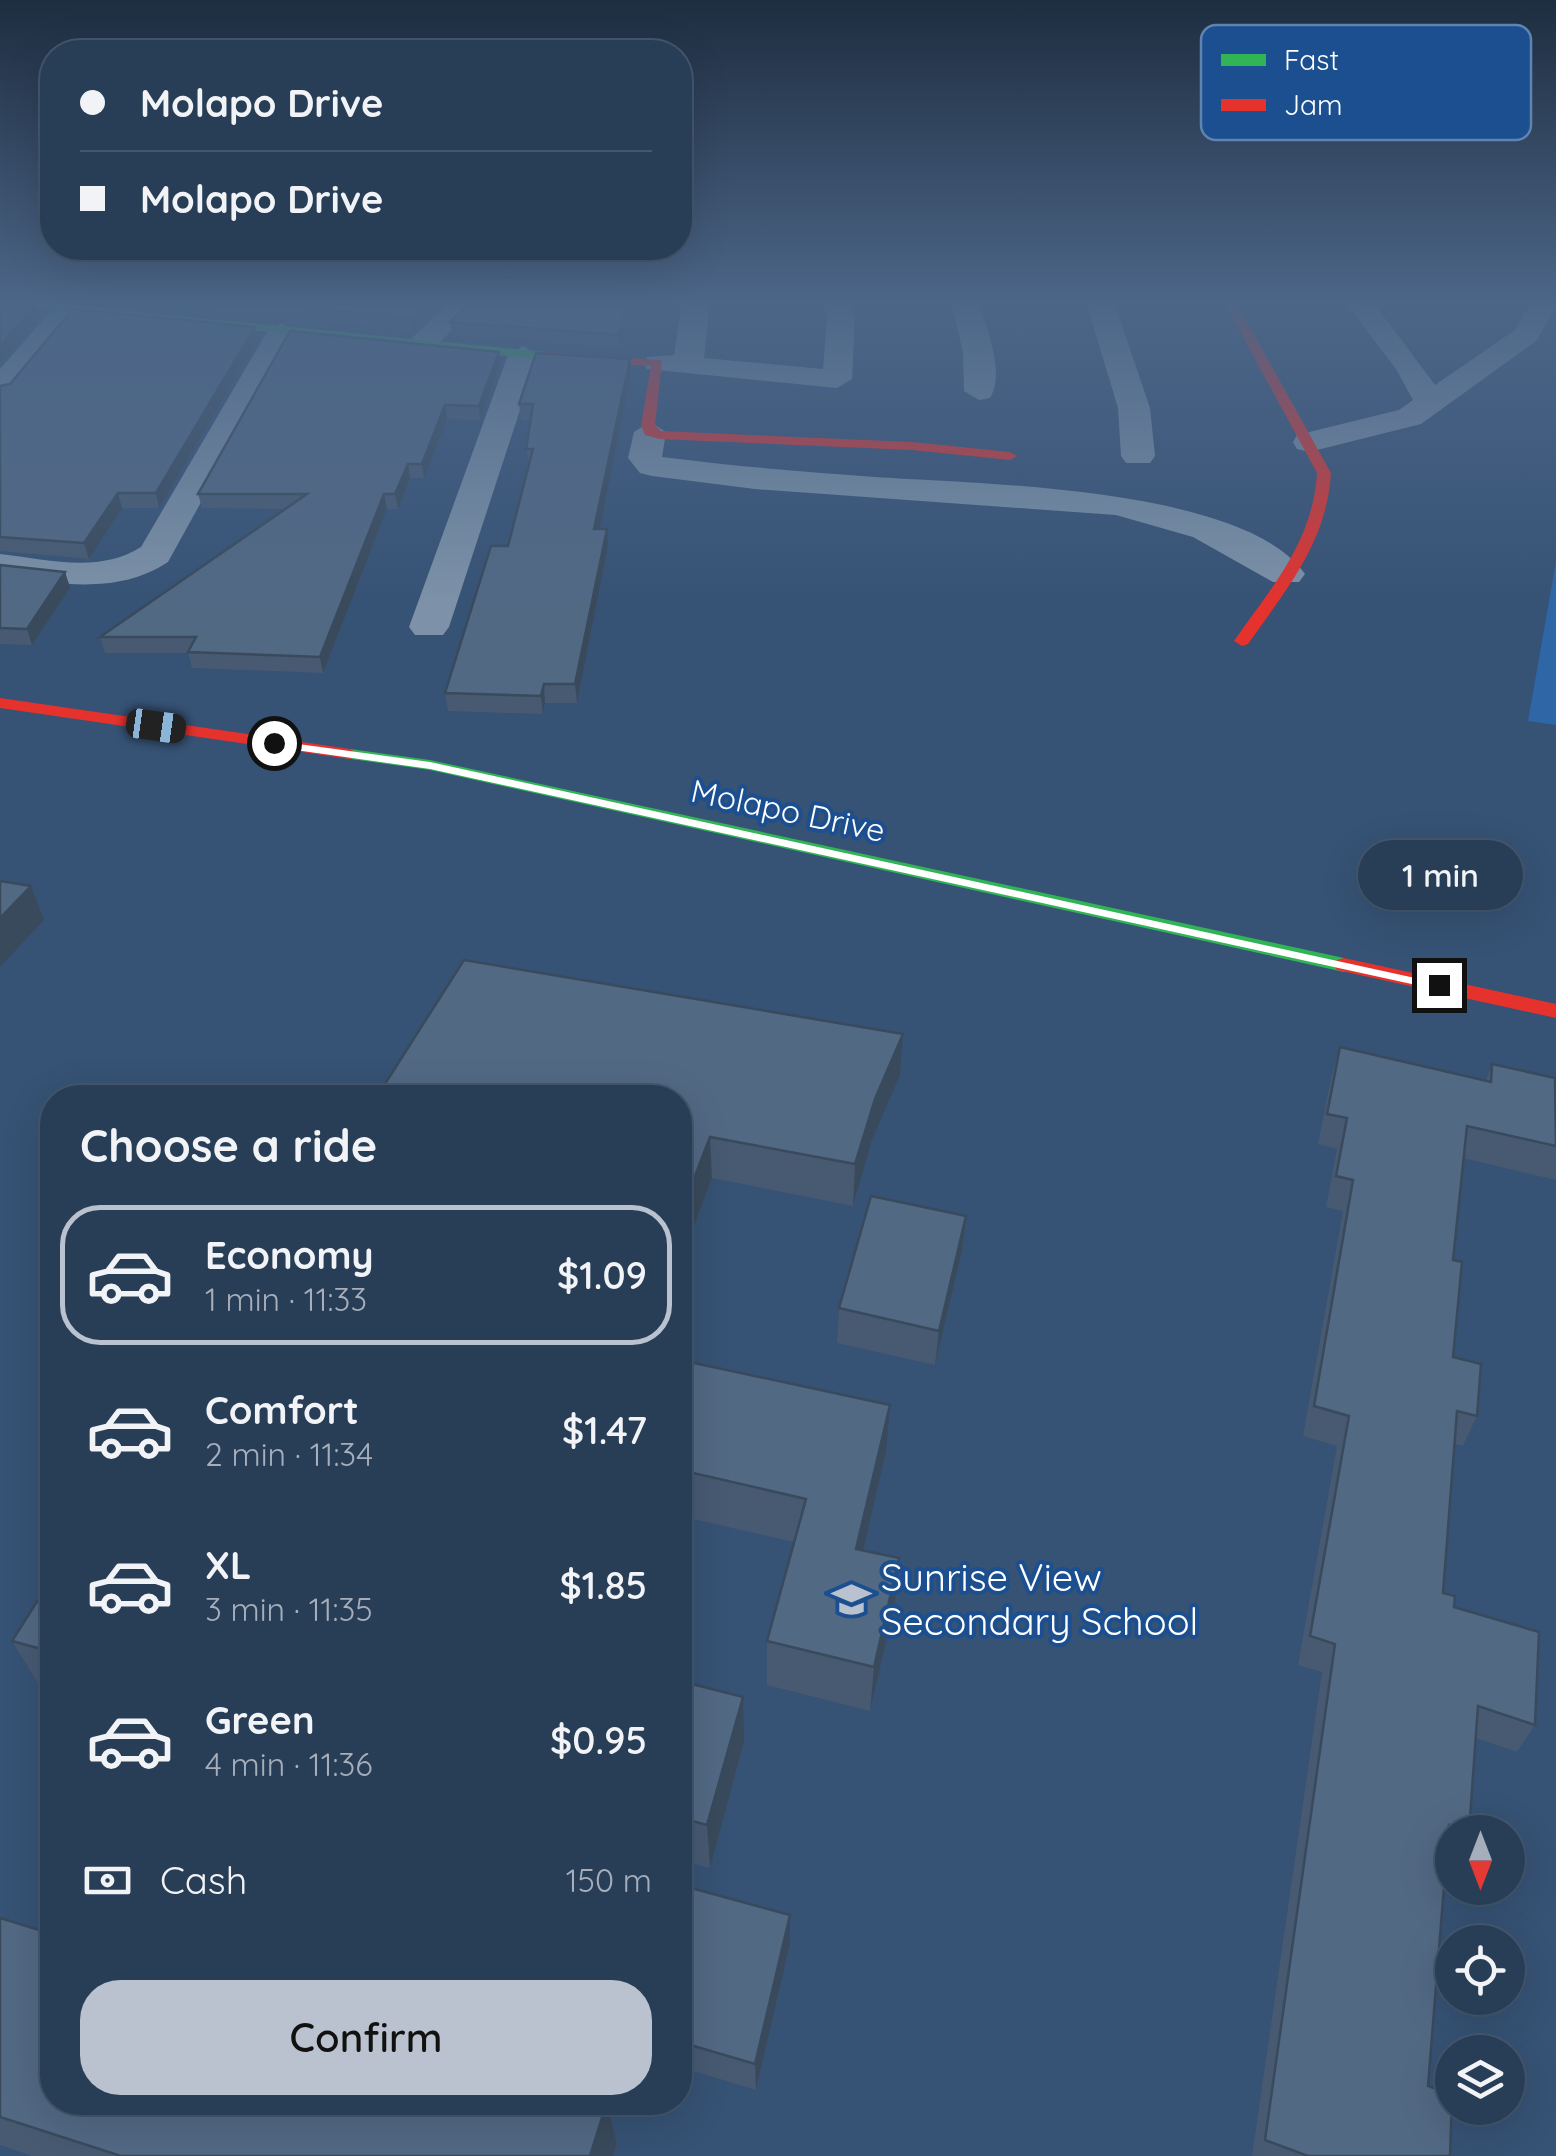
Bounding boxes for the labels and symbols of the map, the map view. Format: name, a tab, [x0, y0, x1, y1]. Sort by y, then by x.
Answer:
legend	[1201, 25, 1531, 140]
text: Fast	[1284, 42, 1339, 77]
text: Jam	[1284, 87, 1343, 122]
car	[124, 707, 188, 745]
route start	[252, 721, 297, 766]
street label: Molapo Drive	[688, 770, 889, 850]
callout: 1 min	[1356, 840, 1522, 910]
route end	[1417, 963, 1462, 1008]
place label: Sunrise View Secondary School	[881, 1553, 1198, 1645]
school or university icon: Sunrise View Secondary School	[830, 1579, 872, 1621]
north arrow	[1435, 1815, 1525, 1905]

